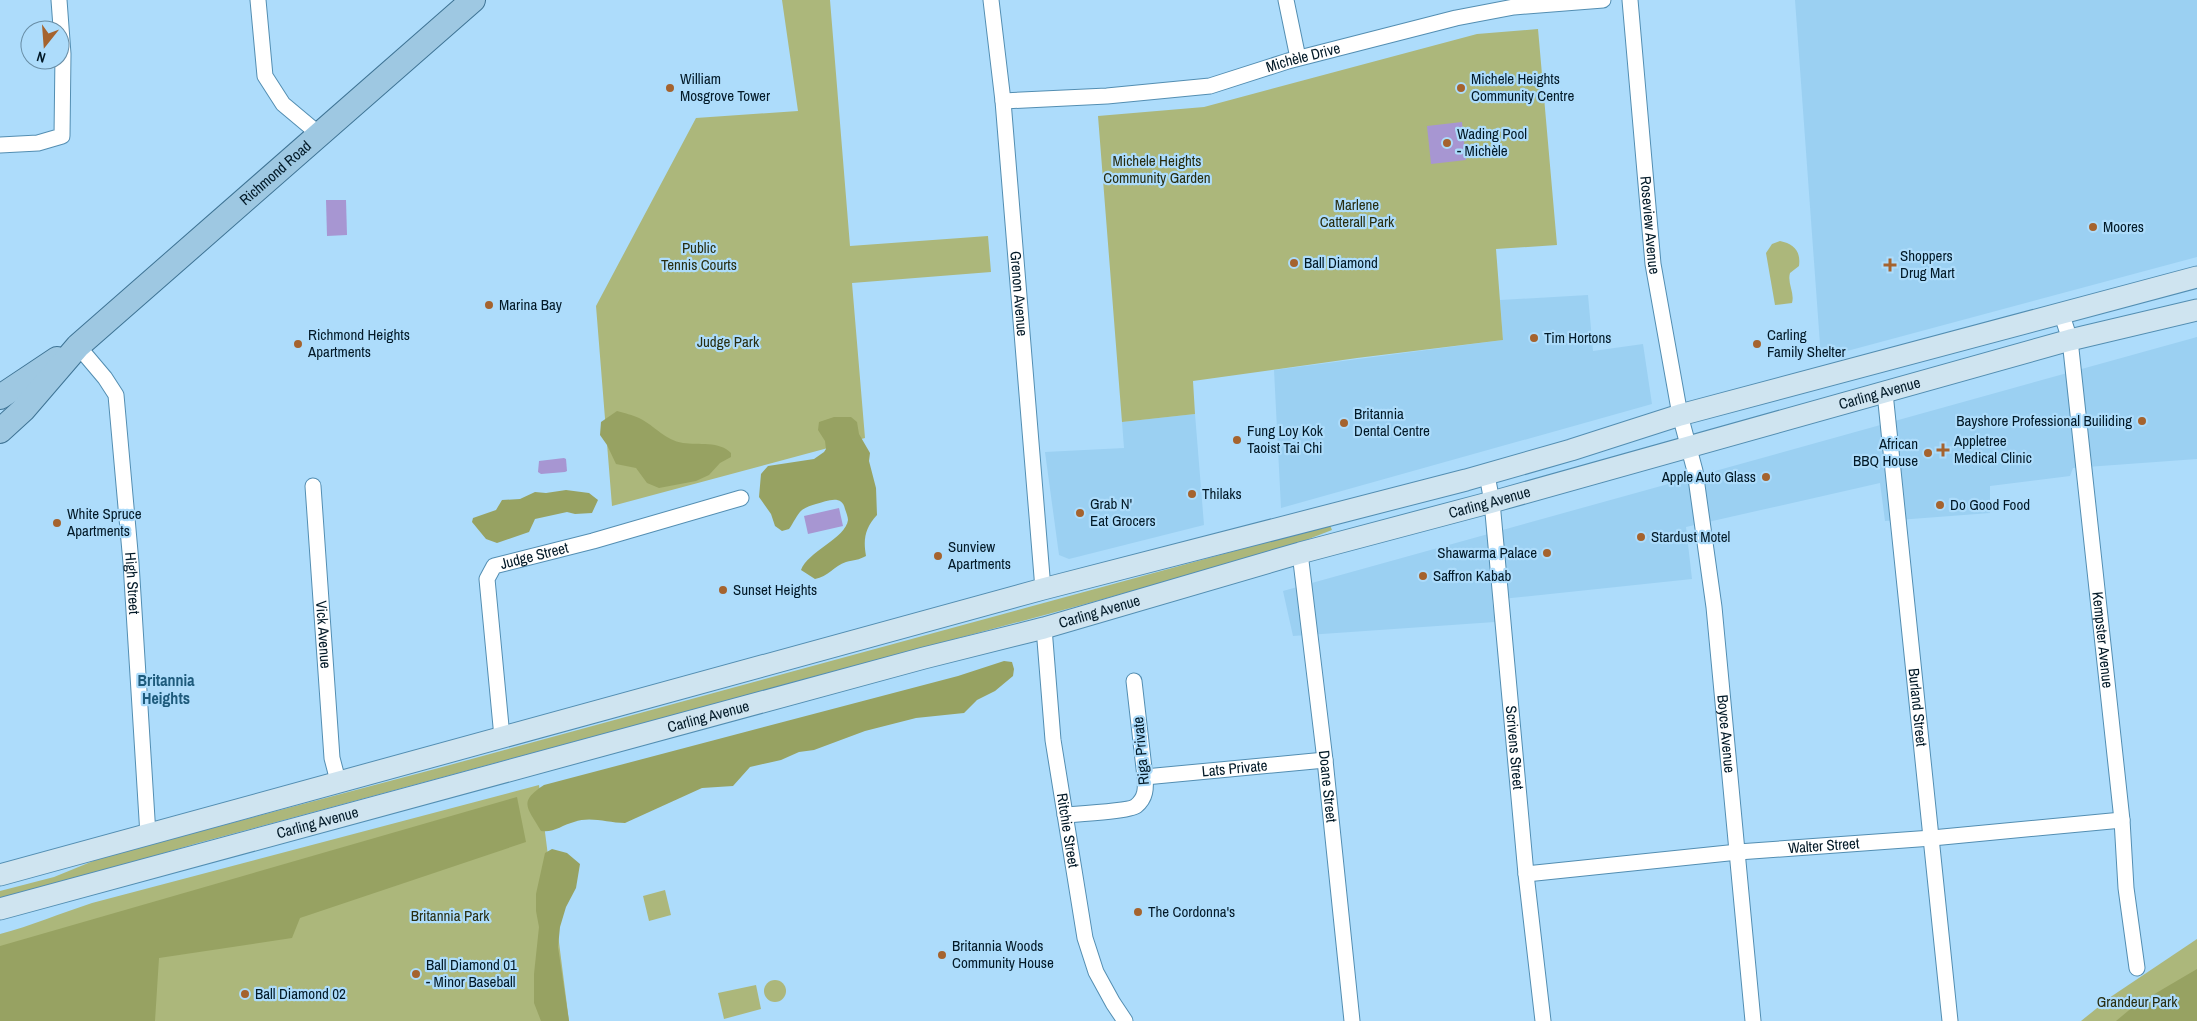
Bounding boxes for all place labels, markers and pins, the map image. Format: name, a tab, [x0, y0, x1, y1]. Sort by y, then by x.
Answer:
place label: William Mosgrove Tower	[680, 68, 770, 106]
place label: Michele Heights Community Centre	[1471, 68, 1574, 106]
marker: William Mosgrove Tower	[664, 82, 676, 94]
marker: Michele Heights Community Centre	[1455, 82, 1467, 94]
place label: Wading Pool - Michèle	[1457, 123, 1527, 161]
marker: Wading Pool - Michèle	[1441, 137, 1453, 149]
place label: Moores	[2103, 216, 2144, 237]
marker: Moores	[2087, 221, 2099, 233]
place label: Shoppers Drug Mart	[1900, 245, 1955, 283]
place label: Ball Diamond	[1304, 252, 1378, 273]
marker: Ball Diamond	[1288, 257, 1300, 269]
marker: Shoppers Drug Mart	[1884, 259, 1896, 271]
place label: Marina Bay	[499, 294, 563, 315]
marker: Marina Bay	[483, 299, 495, 311]
place label: Richmond Heights Apartments	[307, 324, 410, 362]
place label: Carling Family Shelter	[1767, 324, 1846, 362]
place label: Tim Hortons	[1544, 327, 1611, 348]
marker: Tim Hortons	[1528, 332, 1540, 344]
marker: Richmond Heights Apartments	[292, 338, 304, 350]
marker: Carling Family Shelter	[1751, 338, 1763, 350]
place label: Britannia Dental Centre	[1354, 403, 1430, 441]
place label: Bayshore Professional Builiding	[1956, 410, 2132, 431]
marker: Bayshore Professional Builiding	[2136, 415, 2148, 427]
marker: Britannia Dental Centre	[1338, 417, 1350, 429]
place label: Fung Loy Kok Taoist Tai Chi	[1247, 420, 1324, 458]
place label: Appletree Medical Clinic	[1953, 430, 2032, 468]
place label: African BBQ House	[1853, 433, 1918, 471]
marker: Fung Loy Kok Taoist Tai Chi	[1231, 434, 1243, 446]
marker: Appletree Medical Clinic	[1936, 443, 1950, 457]
marker: African BBQ House	[1922, 447, 1934, 459]
place label: Apple Auto Glass	[1661, 466, 1756, 487]
marker: Apple Auto Glass	[1760, 471, 1772, 483]
place label: Thilaks	[1202, 483, 1242, 504]
marker: Thilaks	[1186, 488, 1198, 500]
place label: Grab N' Eat Grocers	[1090, 493, 1156, 531]
place label: Do Good Food	[1950, 494, 2030, 515]
marker: Do Good Food	[1934, 499, 1946, 511]
place label: White Spruce Apartments	[66, 503, 142, 541]
marker: Grab N' Eat Grocers	[1074, 507, 1086, 519]
marker: White Spruce Apartments	[51, 517, 63, 529]
place label: Stardust Motel	[1651, 526, 1730, 547]
marker: Stardust Motel	[1635, 531, 1647, 543]
place label: Sunview Apartments	[947, 536, 1011, 574]
place label: Shawarma Palace	[1437, 542, 1537, 563]
marker: Shawarma Palace	[1541, 547, 1553, 559]
marker: Sunview Apartments	[932, 550, 944, 562]
place label: Saffron Kabab	[1433, 565, 1512, 586]
marker: Saffron Kabab	[1417, 570, 1429, 582]
place label: Sunset Heights	[733, 579, 817, 600]
marker: Sunset Heights	[717, 584, 729, 596]
place label: The Cordonna's	[1148, 901, 1235, 922]
marker: The Cordonna's	[1132, 906, 1144, 918]
place label: Britannia Woods Community House	[952, 935, 1054, 973]
marker: Britannia Woods Community House	[936, 949, 948, 961]
place label: Ball Diamond 01 - Minor Baseball	[426, 954, 517, 992]
marker: Ball Diamond 01 - Minor Baseball	[410, 968, 422, 980]
place label: Ball Diamond 02	[255, 983, 346, 1004]
marker: Ball Diamond 02	[239, 988, 251, 1000]

